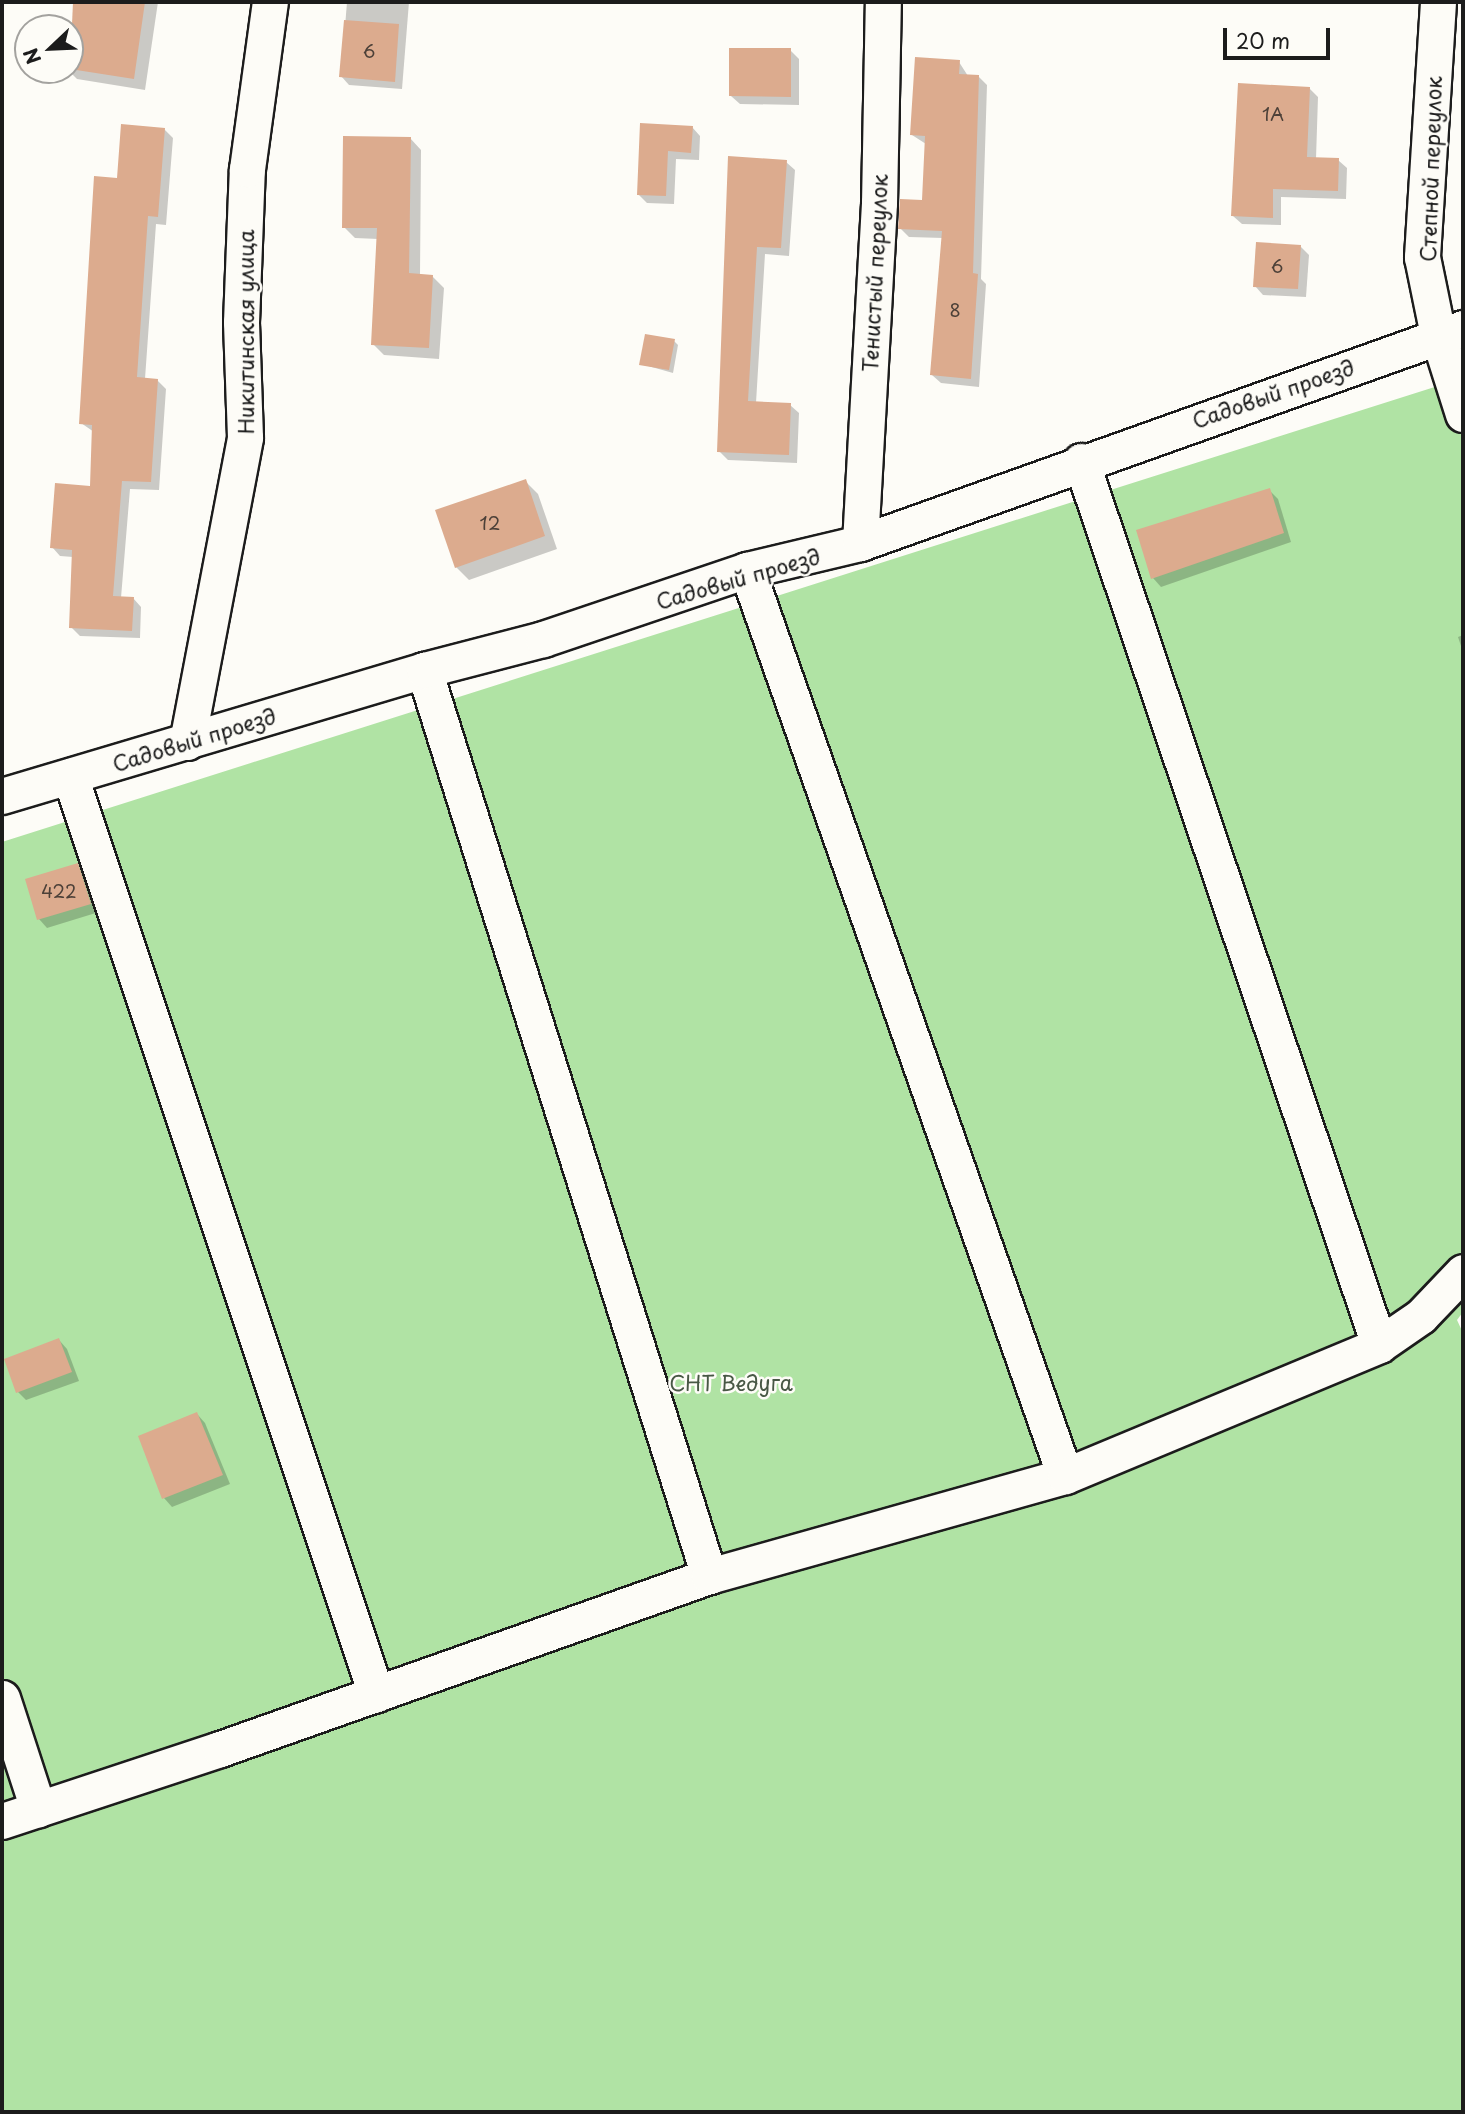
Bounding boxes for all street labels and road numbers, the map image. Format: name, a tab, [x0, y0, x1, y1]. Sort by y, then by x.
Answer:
street label: Степной переулок	[1414, 76, 1446, 262]
street label: Тенистый переулок	[856, 174, 892, 372]
street label: Никитинская улица	[232, 229, 258, 435]
street label: Садовый проезд	[1189, 354, 1357, 432]
street label: Садовый проезд	[653, 543, 823, 613]
street label: Садовый проезд	[110, 702, 278, 776]

